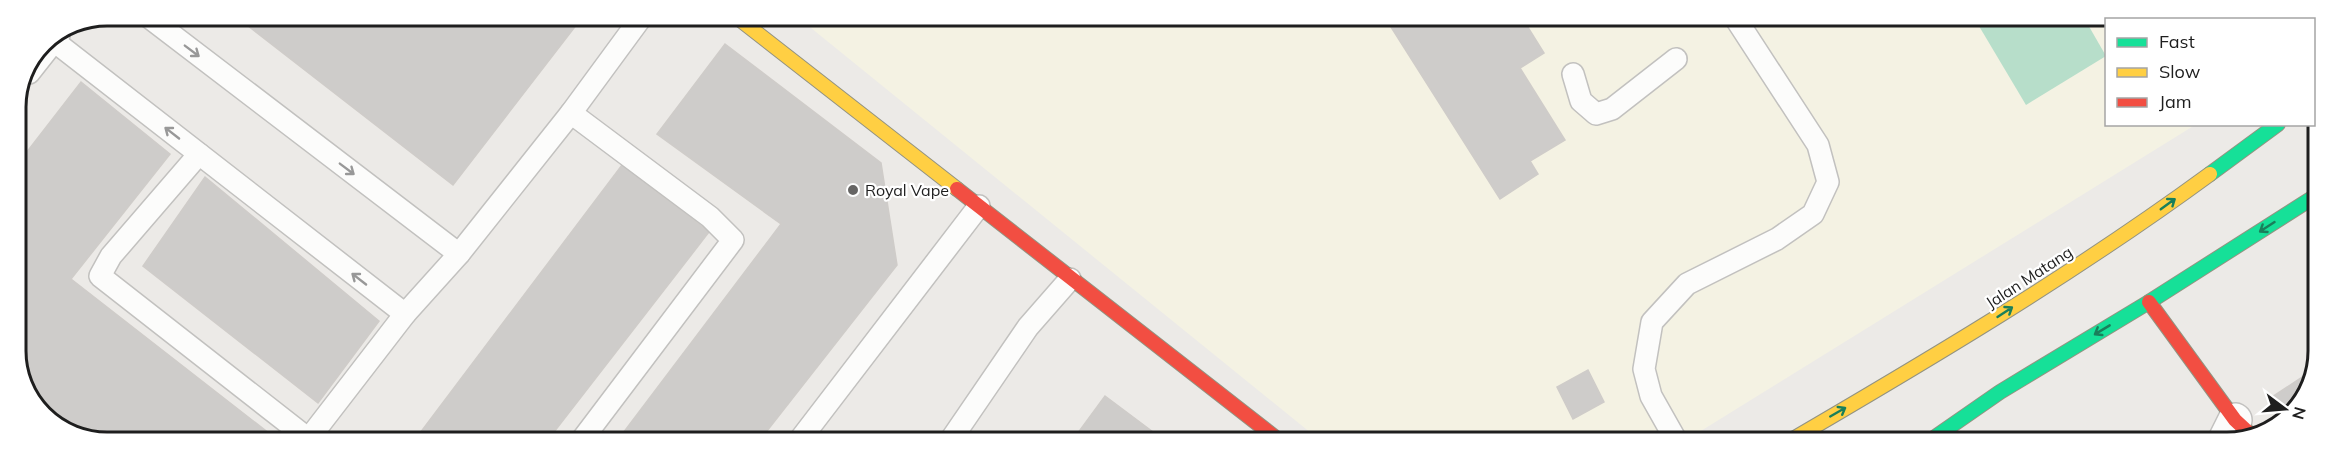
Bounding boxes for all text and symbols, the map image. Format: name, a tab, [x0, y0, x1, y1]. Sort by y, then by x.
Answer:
legend	[2105, 18, 2315, 126]
text: Fast	[2159, 30, 2195, 53]
one-way arrow	[184, 44, 200, 57]
text: Slow	[2159, 60, 2201, 83]
text: Jam	[2159, 90, 2192, 113]
one-way arrow	[164, 127, 180, 140]
one-way arrow	[339, 162, 355, 175]
place label: Royal Vape	[865, 180, 949, 200]
marker: Royal Vape	[846, 183, 860, 197]
one-way arrow	[2160, 198, 2176, 211]
one-way arrow	[2259, 221, 2276, 233]
street label: Jalan Matang	[1982, 242, 2076, 312]
one-way arrow	[351, 272, 367, 285]
one-way arrow	[1997, 305, 2014, 318]
one-way arrow	[2094, 325, 2111, 337]
north arrow	[2255, 379, 2315, 439]
text: N	[2288, 405, 2311, 422]
one-way arrow	[1830, 406, 1847, 418]

